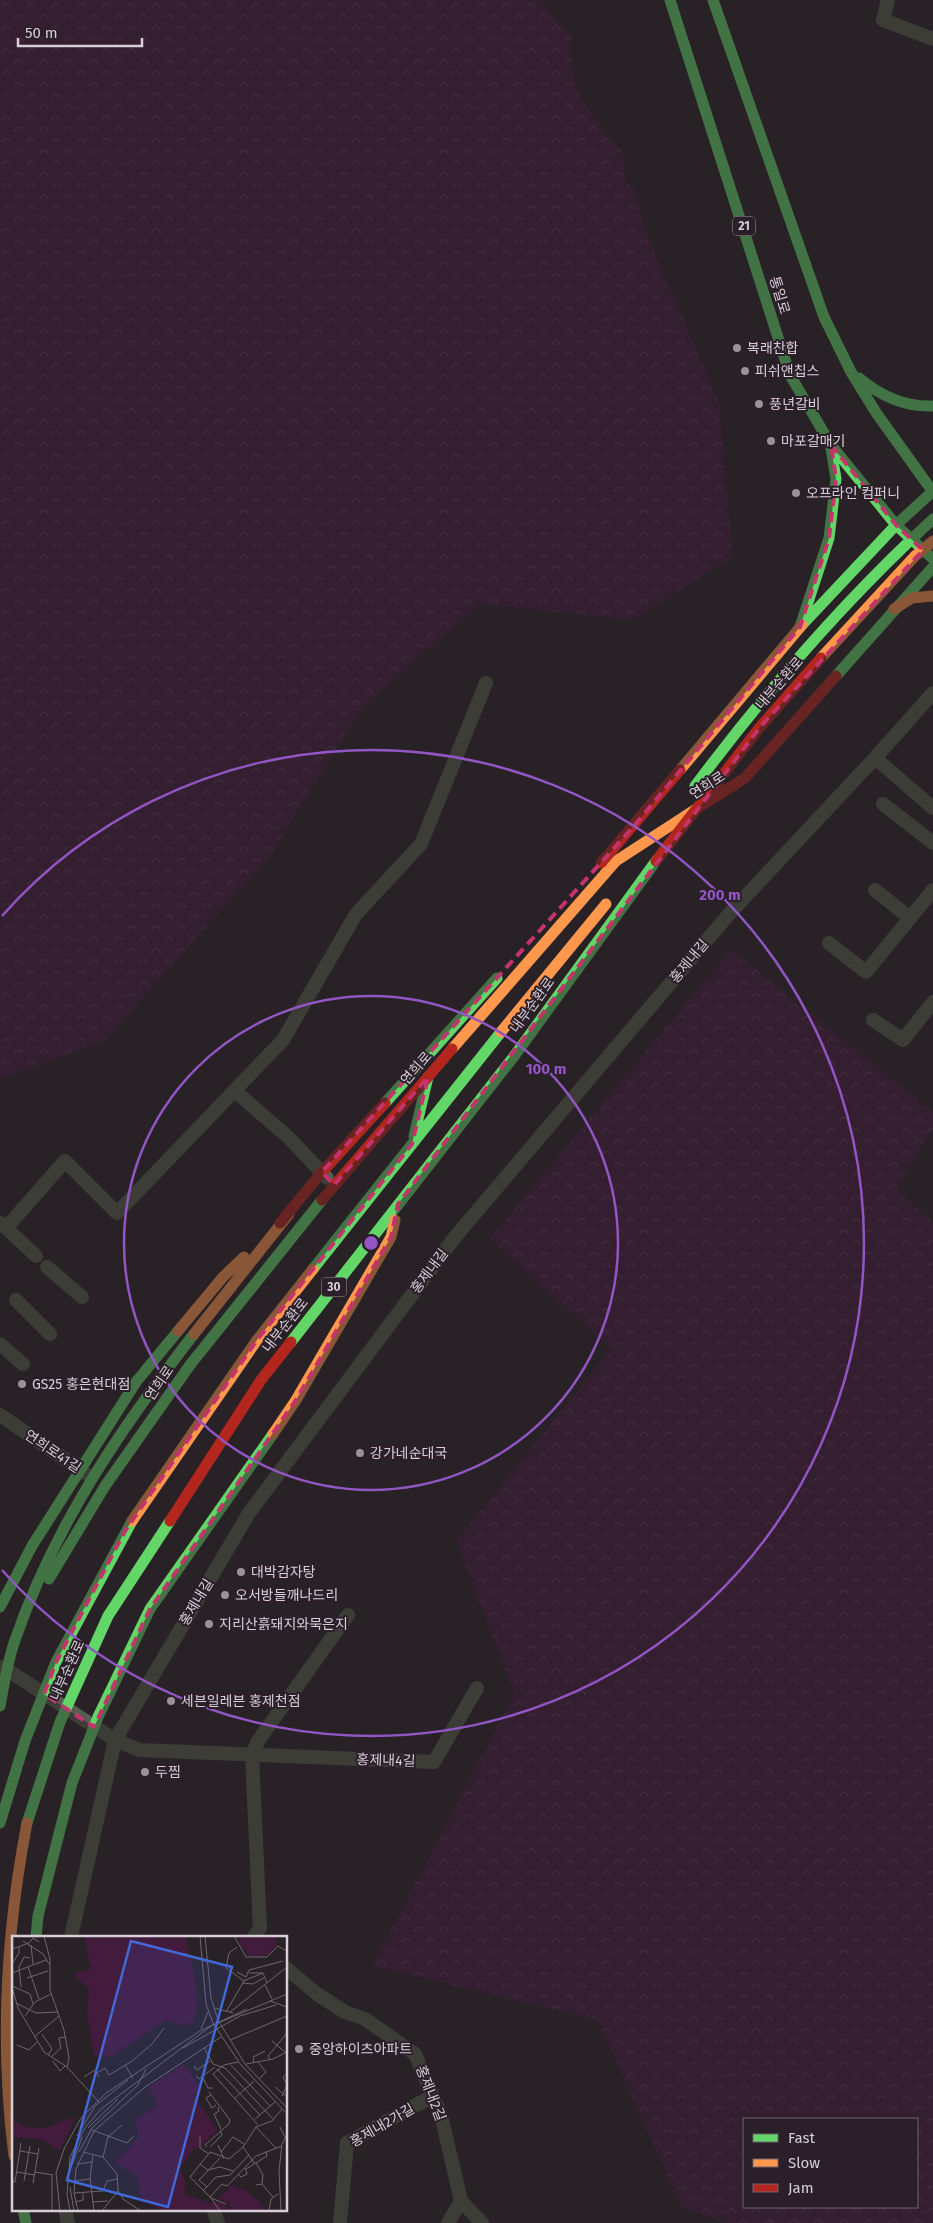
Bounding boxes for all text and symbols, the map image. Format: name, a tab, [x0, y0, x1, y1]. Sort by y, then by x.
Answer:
scale bar	[18, 15, 141, 47]
text: 50 m	[25, 24, 58, 42]
road number: 21	[733, 217, 755, 236]
street label: 통일로	[766, 274, 793, 316]
place label: 복래찬합	[747, 340, 799, 357]
marker: 복래찬합	[731, 342, 743, 354]
place label: 피쉬앤칩스	[755, 363, 820, 380]
marker: 피쉬앤칩스	[739, 365, 751, 377]
place label: 풍년갈비	[769, 396, 821, 413]
marker: 풍년갈비	[753, 398, 765, 410]
place label: 마포갈매기	[781, 433, 845, 450]
marker: 마포갈매기	[765, 435, 777, 447]
place label: 오프라인 컴퍼니	[806, 485, 900, 502]
marker: 오프라인 컴퍼니	[790, 487, 802, 499]
street label: 내부순환로	[752, 653, 807, 713]
street label: 연희로	[686, 768, 728, 803]
text: 200 m	[699, 886, 741, 904]
street label: 홍제내길	[666, 936, 712, 987]
street label: 내부순환로	[507, 974, 558, 1036]
street label: 연희로	[397, 1048, 436, 1088]
text: 100 m	[526, 1060, 566, 1078]
centre of rings	[362, 1234, 380, 1252]
street label: 홍제내길	[407, 1246, 452, 1297]
road number: 30	[322, 1277, 346, 1296]
street label: 내부순환로	[259, 1295, 312, 1356]
street label: 연희로	[141, 1362, 178, 1404]
place label: GS25 홍은현대점	[32, 1376, 130, 1393]
marker: GS25 홍은현대점	[16, 1378, 28, 1390]
street label: 연희로41길	[21, 1426, 84, 1476]
place label: 강가네순대국	[370, 1445, 447, 1462]
marker: 강가네순대국	[354, 1447, 366, 1459]
place label: 대박감자탕	[251, 1564, 316, 1581]
marker: 대박감자탕	[235, 1566, 247, 1578]
street label: 홍제내길	[176, 1576, 217, 1629]
place label: 오서방들깨나드리	[235, 1587, 338, 1604]
marker: 오서방들깨나드리	[219, 1589, 231, 1601]
place label: 지리산흙돼지와묵은지	[219, 1616, 348, 1633]
marker: 지리산흙돼지와묵은지	[203, 1618, 215, 1630]
street label: 내부순환로	[47, 1637, 88, 1703]
place label: 세븐일레븐 홍제천점	[181, 1693, 301, 1710]
marker: 세븐일레븐 홍제천점	[165, 1695, 177, 1707]
street label: 홍제내4길	[356, 1751, 416, 1770]
place label: 두찜	[155, 1764, 181, 1781]
marker: 두찜	[139, 1766, 151, 1778]
inset map	[12, 1936, 288, 2210]
place label: 중앙하이츠아파트	[309, 2041, 412, 2058]
marker: 중앙하이츠아파트	[293, 2043, 305, 2055]
street label: 홍제내2길	[412, 2063, 449, 2124]
street label: 홍제내2가길	[347, 2100, 417, 2151]
legend	[743, 2118, 918, 2208]
text: Fast	[788, 2129, 815, 2147]
text: Slow	[788, 2154, 820, 2172]
text: Jam	[788, 2179, 814, 2197]

